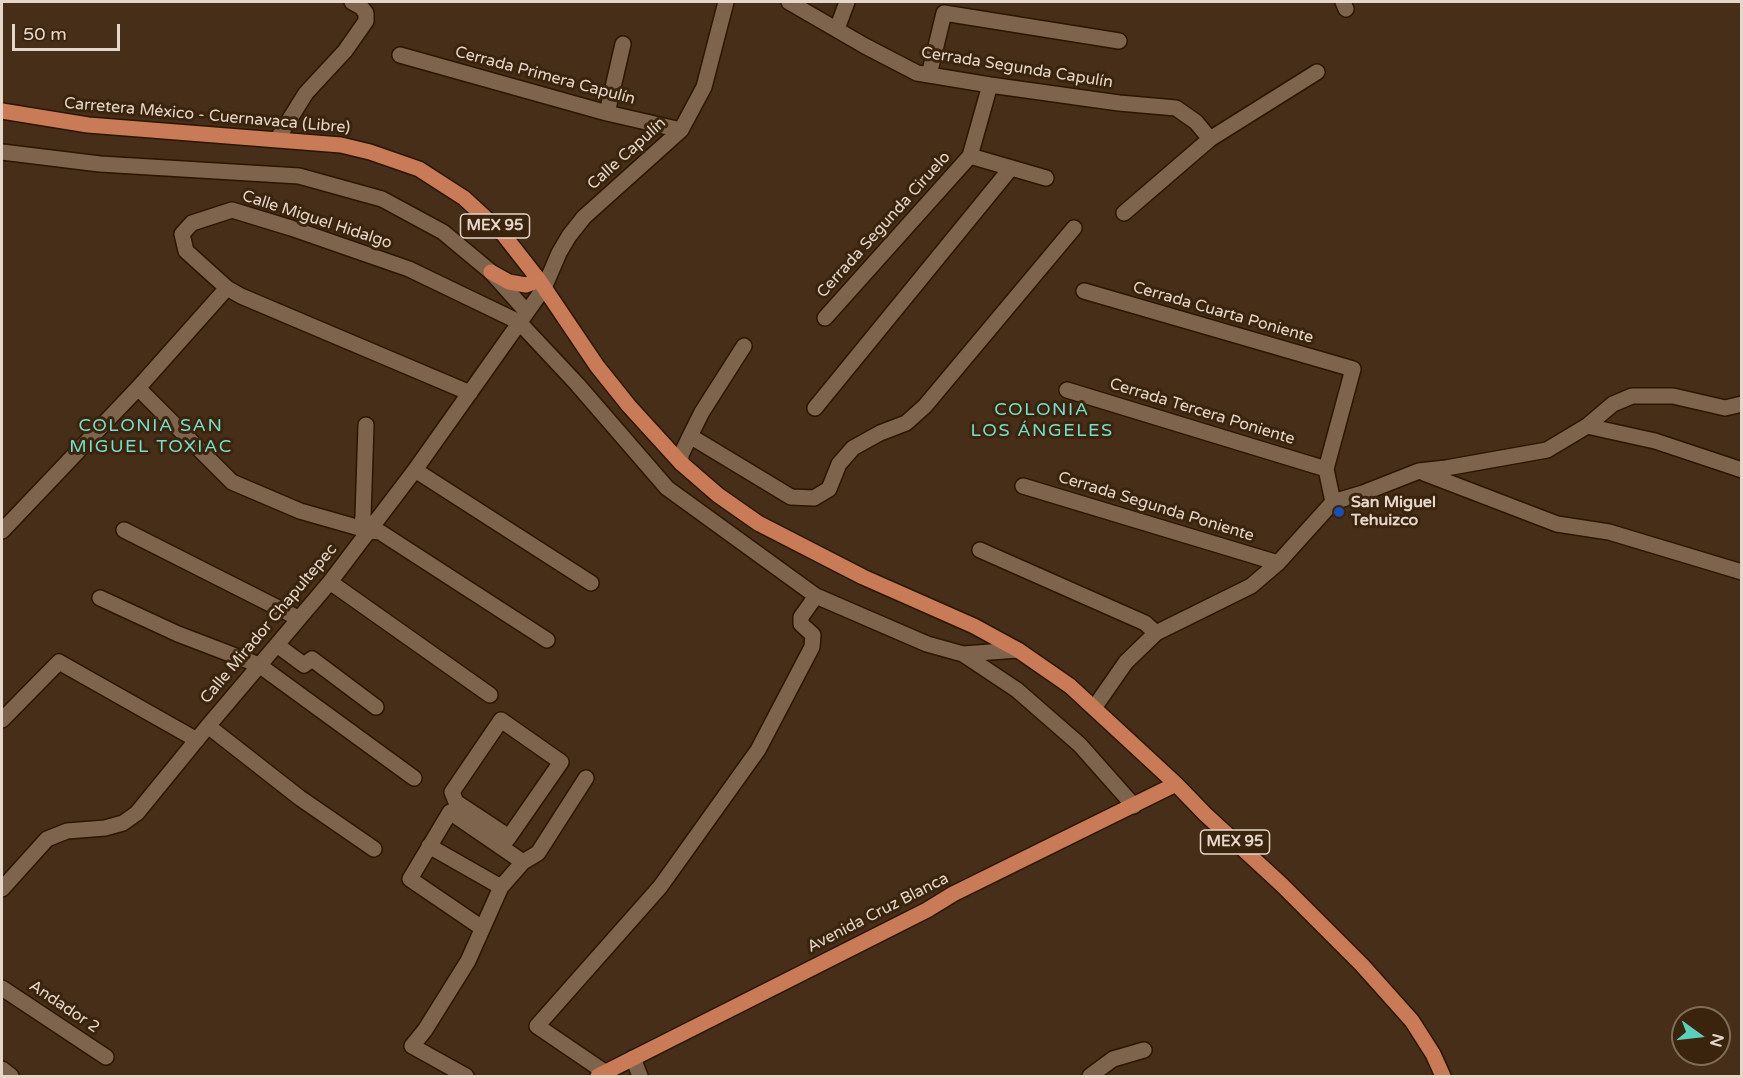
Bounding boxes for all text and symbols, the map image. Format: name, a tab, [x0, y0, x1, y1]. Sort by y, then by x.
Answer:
scale bar	[15, 12, 123, 50]
text: 50 m	[23, 23, 67, 45]
street label: Cerrada Primera Capulín	[453, 43, 637, 109]
street label: Cerrada Segunda Capulín	[920, 43, 1114, 93]
street label: Carretera México - Cuernavaca (Libre)	[63, 94, 351, 138]
street label: Calle Capulín	[584, 114, 670, 194]
street label: Cerrada Segunda Ciruelo	[813, 148, 955, 302]
street label: Calle Miguel Hidalgo	[240, 187, 394, 253]
road number: MEX 95	[460, 214, 530, 238]
street label: Cerrada Cuarta Poniente	[1130, 278, 1316, 348]
street label: Cerrada Tercera Poniente	[1107, 375, 1297, 449]
district label: COLONIA LOS ÁNGELES	[970, 399, 1114, 442]
district label: COLONIA SAN MIGUEL TOXIAC	[69, 415, 233, 458]
street label: Cerrada Segunda Poniente	[1056, 468, 1256, 546]
place label: San Miguel Tehuizco	[1351, 493, 1436, 531]
marker: San Miguel Tehuizco	[1332, 505, 1346, 519]
street label: Calle Mirador Chapultepec	[197, 540, 341, 708]
road number: MEX 95	[1200, 830, 1270, 854]
street label: Avenida Cruz Blanca	[804, 869, 952, 957]
street label: Andador 2	[25, 976, 103, 1038]
north arrow	[1671, 1006, 1731, 1066]
text: N	[1705, 1031, 1728, 1049]

